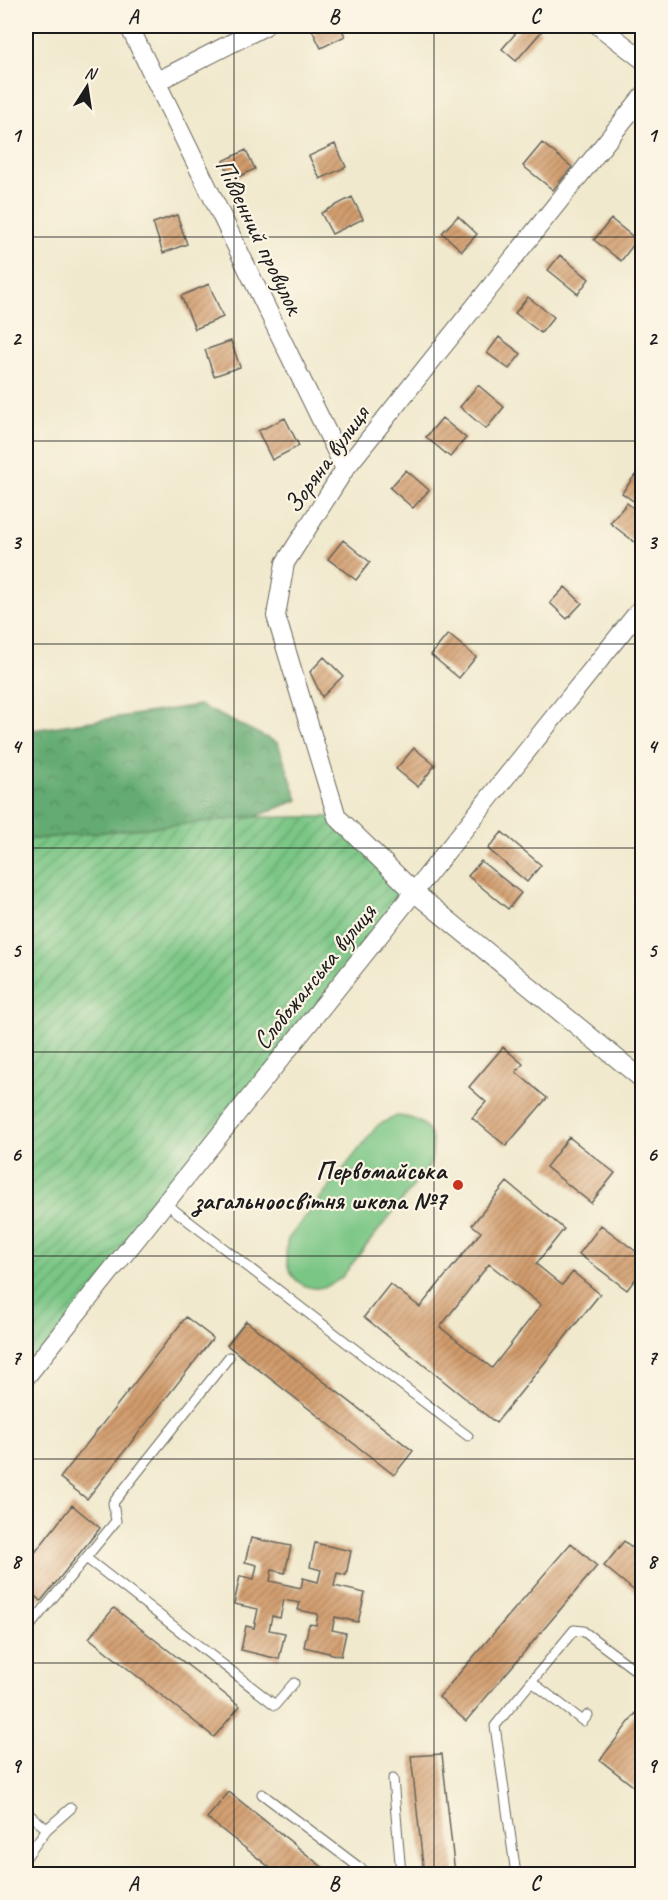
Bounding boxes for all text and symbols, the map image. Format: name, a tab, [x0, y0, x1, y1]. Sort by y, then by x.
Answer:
text: A	[128, 4, 140, 29]
text: B	[329, 4, 341, 29]
text: C	[530, 4, 542, 29]
north arrow	[57, 57, 117, 117]
text: N	[83, 62, 100, 85]
text: 1	[12, 123, 23, 148]
text: 1	[648, 123, 659, 148]
street label: Південний провулок	[208, 153, 312, 322]
text: 2	[12, 326, 23, 351]
text: 2	[648, 326, 659, 351]
street label: Зоряна вулиця	[276, 397, 378, 519]
text: 3	[12, 530, 23, 555]
text: 3	[648, 530, 659, 555]
text: 4	[12, 734, 24, 759]
text: 4	[648, 734, 660, 759]
street label: Слобожанська вулиця	[245, 895, 384, 1056]
text: 5	[12, 938, 23, 963]
text: 5	[648, 938, 659, 963]
text: 6	[11, 1142, 22, 1167]
text: 6	[647, 1142, 658, 1167]
place label: Первомайська загальноосвітня школа №7	[191, 1154, 448, 1217]
marker: Первомайська загальноосвітня школа №7	[451, 1178, 465, 1192]
text: 7	[12, 1345, 23, 1370]
text: 7	[648, 1345, 659, 1370]
text: 8	[12, 1549, 24, 1574]
text: 8	[648, 1549, 660, 1574]
text: 9	[12, 1753, 23, 1778]
text: 9	[648, 1753, 659, 1778]
text: A	[128, 1871, 140, 1896]
text: B	[329, 1871, 341, 1896]
text: C	[530, 1871, 542, 1896]

